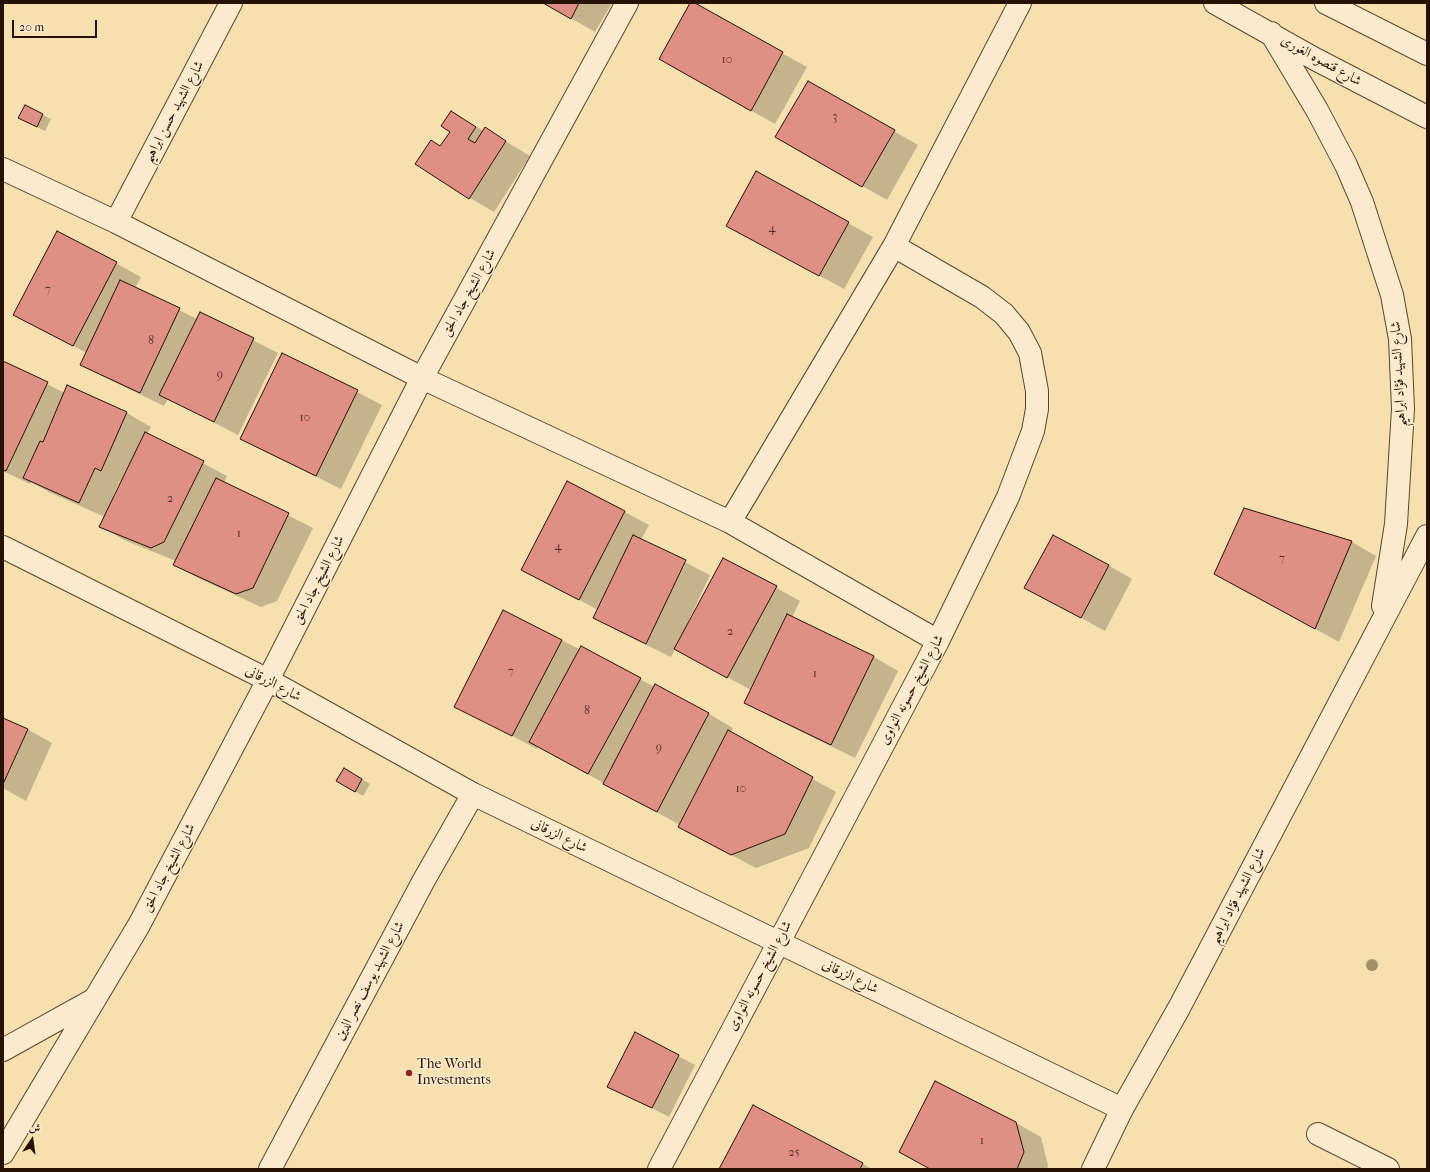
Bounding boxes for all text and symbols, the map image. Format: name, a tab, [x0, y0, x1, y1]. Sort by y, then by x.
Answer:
scale bar	[14, 12, 99, 38]
text: 20 m	[19, 20, 44, 34]
street label: شارع قنصوه الغورى	[1278, 32, 1364, 90]
house number: 10	[722, 53, 732, 67]
street label: شارع الشهيد حسن ابراهيم	[140, 58, 208, 166]
house number: 3	[833, 110, 837, 124]
house number: 4	[768, 222, 776, 236]
street label: شارع الشيخ جاد الحق	[438, 246, 500, 340]
house number: 7	[45, 283, 51, 297]
street label: شارع الشهيد فؤاد ابراهيم	[1388, 321, 1410, 427]
house number: 8	[148, 334, 154, 348]
house number: 9	[217, 368, 223, 382]
house number: 10	[300, 411, 310, 425]
house number: 2	[167, 492, 173, 506]
house number: 1	[237, 527, 241, 541]
street label: شارع الشيخ جاد الحق	[289, 533, 349, 627]
house number: 4	[554, 540, 562, 554]
house number: 7	[1279, 552, 1285, 566]
house number: 2	[727, 625, 733, 639]
street label: شارع الشيخ حسونه النواوى	[876, 632, 948, 748]
street label: شارع الزرقانى	[242, 662, 304, 706]
house number: 7	[508, 665, 514, 679]
house number: 1	[813, 667, 817, 681]
house number: 8	[584, 704, 590, 718]
house number: 9	[656, 741, 662, 755]
house number: 10	[736, 782, 746, 796]
street label: شارع الزرقانى	[528, 815, 590, 857]
street label: شارع الشيخ جاد الحق	[139, 821, 199, 915]
street label: شارع الشهيد فؤاد ابراهيم	[1207, 845, 1269, 947]
street label: شارع الشيخ حسونه النواوى	[724, 918, 796, 1034]
street label: شارع الشهيد يوسف نصر الدين	[332, 919, 408, 1043]
street label: شارع الزرقانى	[819, 956, 881, 998]
place label: The World Investments	[417, 1057, 491, 1090]
marker: The World Investments	[404, 1068, 414, 1078]
north arrow	[12, 1120, 52, 1160]
text: ش	[28, 1120, 42, 1135]
house number: 1	[980, 1134, 984, 1148]
house number: 25	[788, 1146, 800, 1160]

